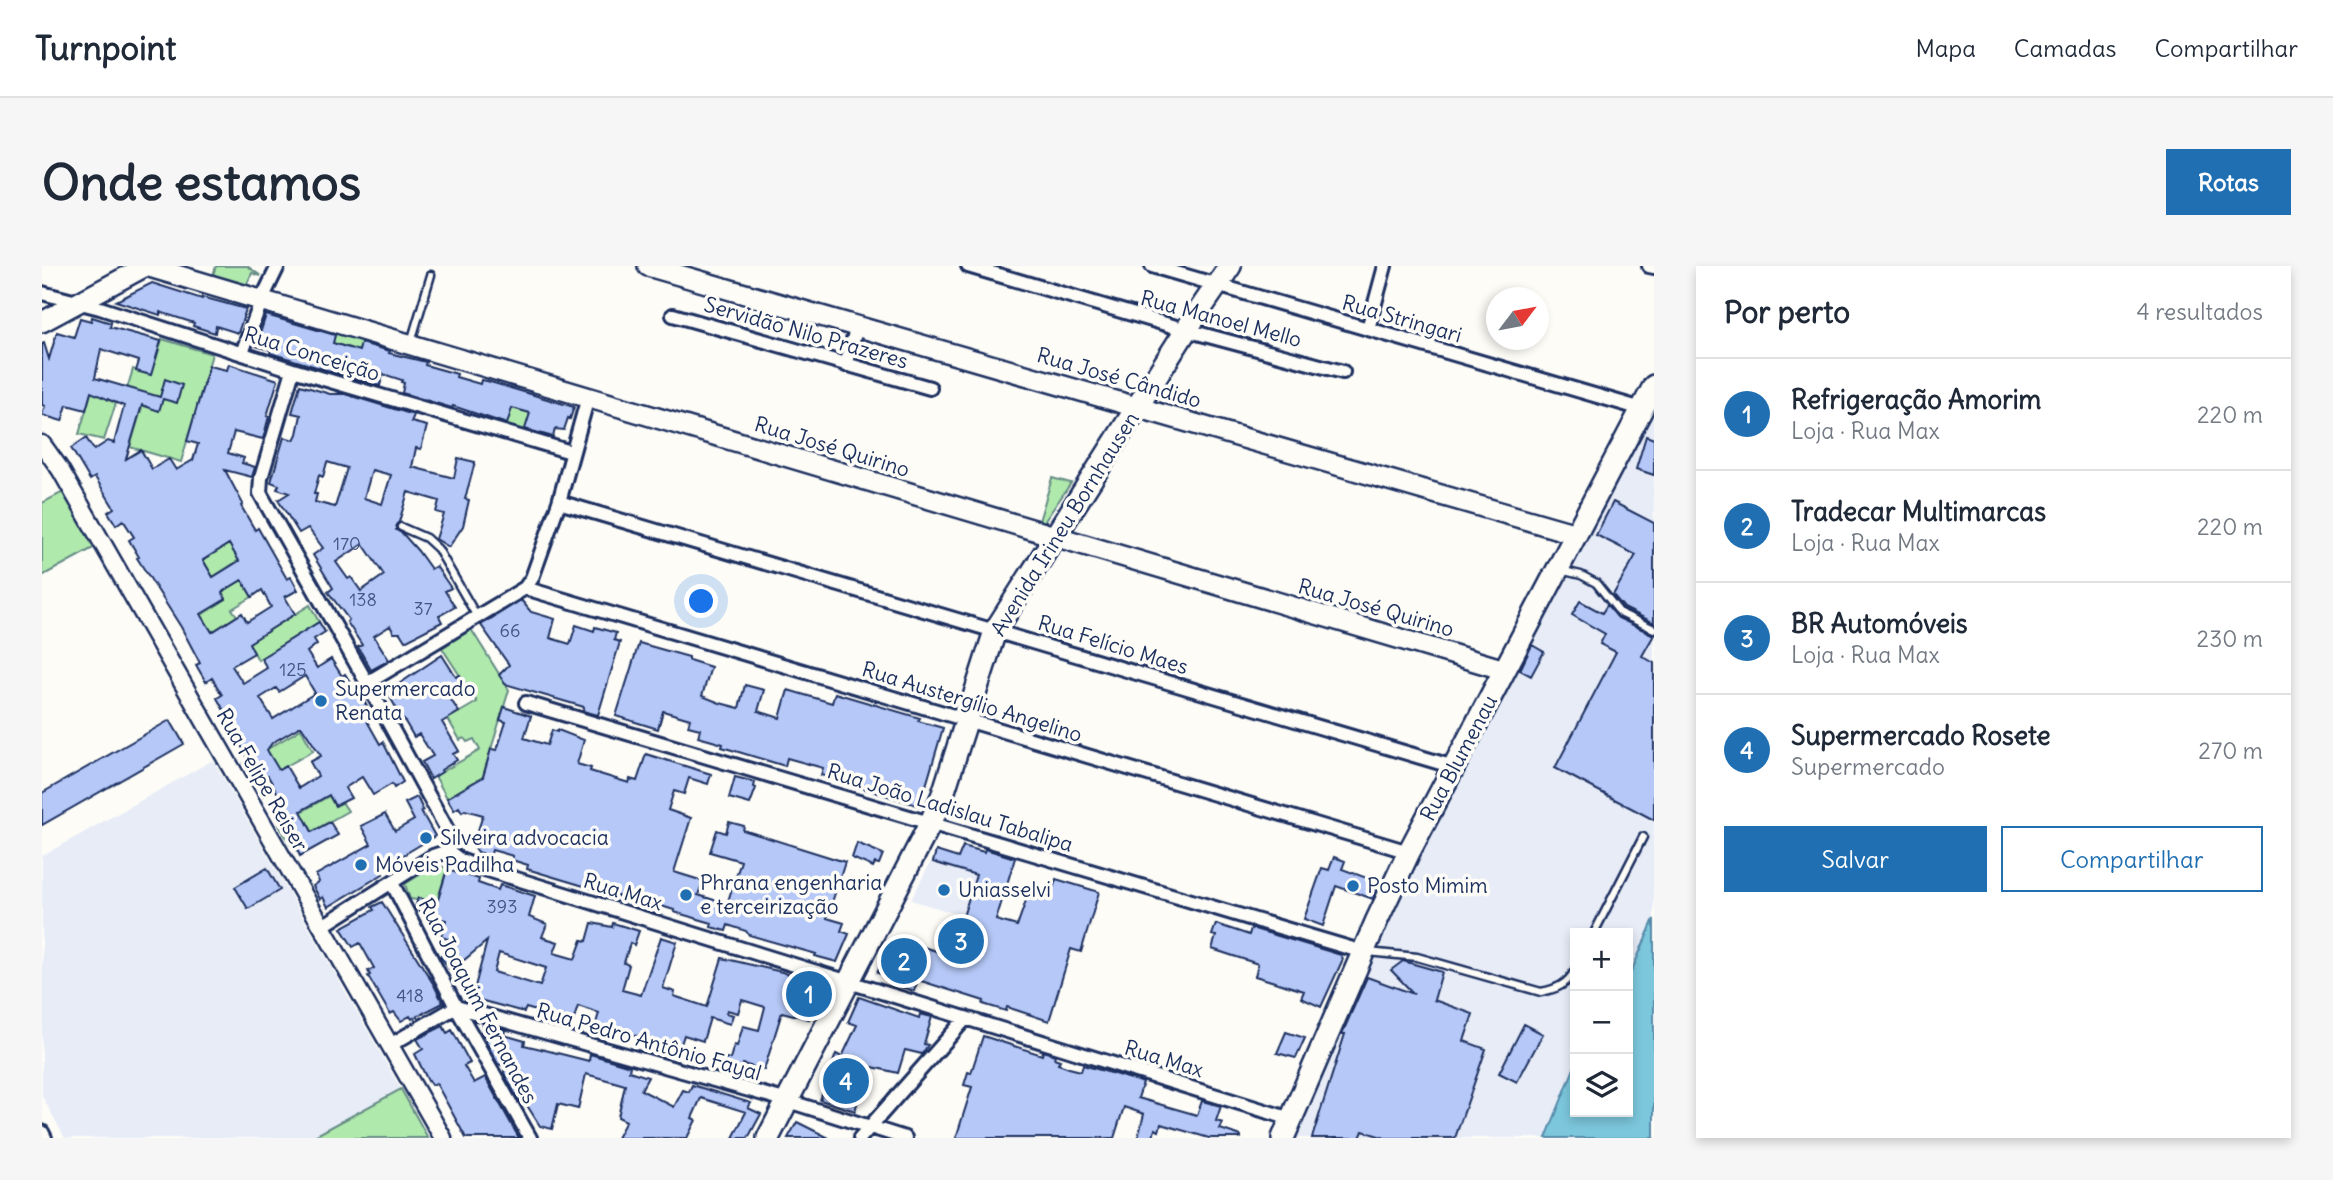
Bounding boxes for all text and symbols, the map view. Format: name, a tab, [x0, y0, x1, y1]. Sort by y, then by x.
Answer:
text: Turnpoint	[35, 27, 176, 69]
text: Mapa	[1915, 33, 1976, 63]
text: Camadas	[2014, 33, 2117, 63]
text: Compartilhar	[2155, 33, 2298, 63]
button: Rotas	[2166, 149, 2291, 215]
text: Onde estamos	[42, 152, 361, 213]
street label: Rua Manoel Mello	[1138, 284, 1305, 353]
north arrow	[1486, 287, 1549, 350]
street label: Rua Stringari	[1339, 289, 1465, 348]
street label: Servidão Nilo Prazeres	[701, 290, 911, 375]
text: Por perto	[1724, 293, 1850, 331]
text: 4 resultados	[2136, 297, 2263, 326]
street label: Rua Conceição	[241, 320, 383, 387]
street label: Rua José Cândido	[1034, 341, 1204, 414]
text: Refrigeração Amorim	[1791, 383, 2041, 416]
text: 1	[1742, 400, 1752, 429]
text: 220 m	[2197, 400, 2263, 429]
street label: Avenida Irineu Bornhausen	[984, 406, 1145, 641]
street label: Rua José Quirino	[751, 410, 913, 483]
text: Loja · Rua Max	[1791, 416, 1940, 445]
text: Tradecar Multimarcas	[1791, 495, 2046, 528]
text: 2	[1741, 512, 1753, 541]
text: 220 m	[2197, 512, 2263, 541]
text: Loja · Rua Max	[1791, 528, 1940, 557]
house number: 170	[333, 532, 361, 555]
street label: Rua José Quirino	[1295, 572, 1457, 643]
your location	[684, 584, 718, 618]
house number: 138	[349, 588, 377, 611]
house number: 37	[413, 597, 433, 620]
text: BR Automóveis	[1791, 607, 1968, 640]
street label: Rua Felício Maes	[1035, 609, 1192, 680]
house number: 66	[500, 619, 520, 642]
text: 3	[1740, 624, 1754, 653]
text: 230 m	[2197, 624, 2263, 653]
text: Loja · Rua Max	[1791, 640, 1940, 669]
street label: Rua Austergílio Angelino	[859, 655, 1086, 748]
house number: 125	[279, 658, 307, 681]
place label: Supermercado Renata	[335, 675, 476, 726]
street label: Rua Blumenau	[1414, 690, 1503, 826]
marker: Supermercado Renata	[313, 693, 329, 709]
street label: Rua Felipe Reiser	[211, 703, 314, 856]
text: Supermercado Rosete	[1791, 719, 2050, 752]
text: 4	[1740, 736, 1754, 765]
text: 270 m	[2198, 736, 2263, 765]
text: Supermercado	[1791, 752, 1945, 781]
street label: Rua João Ladislau Tabalipa	[824, 757, 1076, 858]
place label: Silveira advocacia	[440, 824, 609, 851]
button: Salvar	[1724, 826, 1987, 892]
button: Compartilhar	[2001, 826, 2263, 892]
marker: Silveira advocacia	[418, 830, 434, 846]
place label: Móveis Padilha	[375, 851, 514, 878]
marker: Móveis Padilha	[353, 857, 369, 873]
street label: Rua Max	[580, 867, 666, 916]
place label: Phrana engenharia e terceirização	[700, 869, 882, 920]
place label: Posto Mimim	[1367, 872, 1488, 899]
place label: Uniasselvi	[958, 876, 1051, 903]
marker: Posto Mimim	[1345, 878, 1361, 894]
marker: Uniasselvi	[936, 882, 952, 898]
marker: Phrana engenharia e terceirização	[678, 887, 694, 903]
street label: Rua Joaquim Fernandes	[413, 893, 544, 1108]
house number: 393	[487, 895, 517, 918]
pin: 3	[938, 915, 984, 967]
map controls	[1570, 928, 1633, 1117]
button: +	[1570, 928, 1633, 991]
pin: 2	[881, 935, 927, 987]
pin: 1	[786, 968, 832, 1020]
house number: 418	[396, 984, 424, 1007]
button: −	[1570, 991, 1633, 1054]
street label: Rua Pedro Antônio Fayal	[534, 997, 765, 1087]
street label: Rua Max	[1121, 1034, 1207, 1083]
button: layers	[1570, 1054, 1633, 1117]
pin: 4	[823, 1055, 869, 1107]

